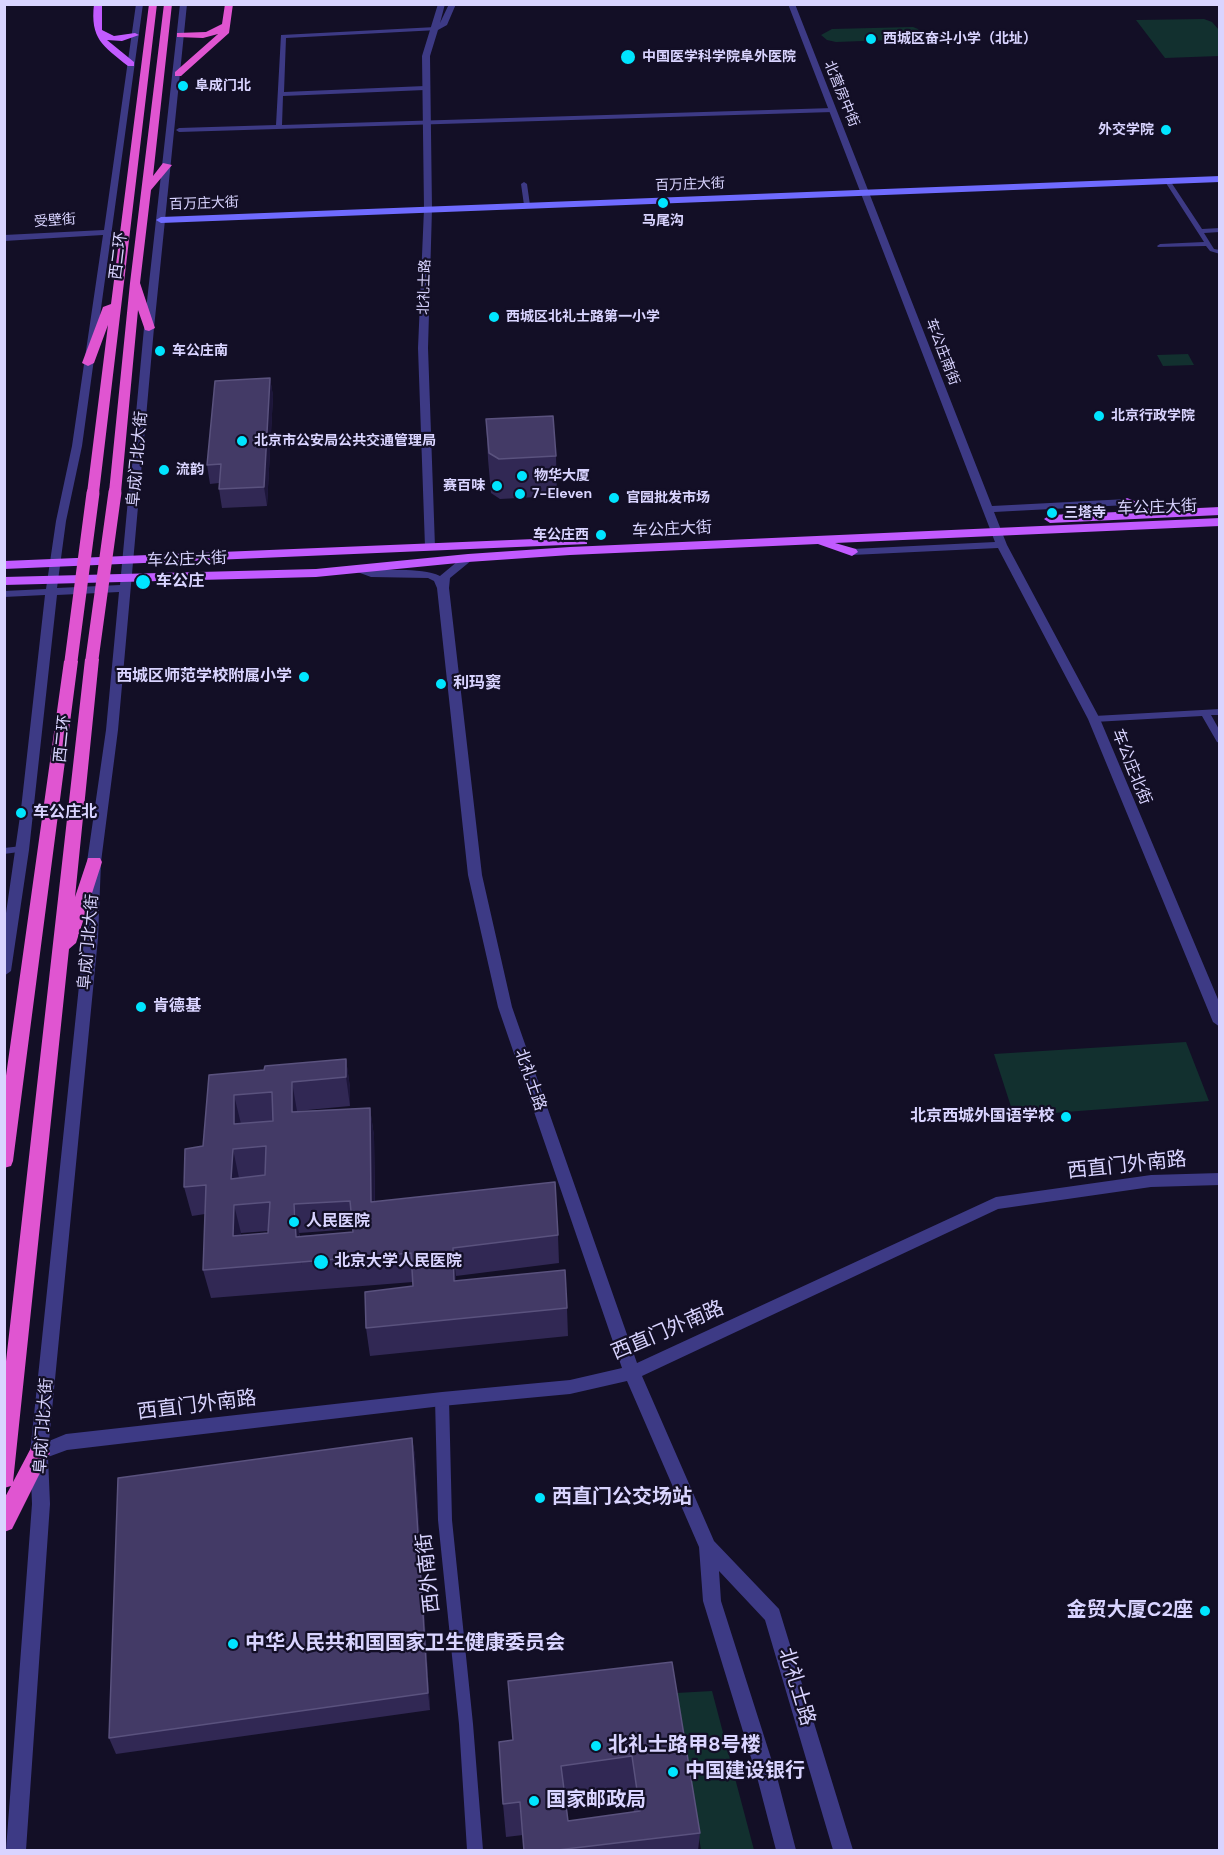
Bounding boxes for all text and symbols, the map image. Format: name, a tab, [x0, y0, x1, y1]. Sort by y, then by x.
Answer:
place label: 西城区奋斗小学（北址）	[883, 31, 1037, 47]
marker: 西城区奋斗小学（北址）	[864, 32, 878, 46]
marker: 中国医学科学院阜外医院	[619, 48, 637, 66]
place label: 中国医学科学院阜外医院	[642, 49, 796, 65]
street label: 北营房中街	[820, 58, 862, 130]
place label: 阜成门北	[195, 78, 251, 94]
marker: 阜成门北	[176, 79, 190, 93]
place label: 外交学院	[1098, 122, 1154, 138]
marker: 外交学院	[1159, 123, 1173, 137]
street label: 百万庄大街	[655, 175, 725, 195]
street label: 百万庄大街	[169, 194, 239, 214]
marker: 马尾沟	[656, 196, 670, 210]
street label: 受壁街	[33, 211, 77, 231]
place label: 马尾沟	[642, 213, 684, 229]
street label: 西二环	[107, 231, 131, 281]
street label: 北礼士路	[416, 259, 434, 315]
place label: 西城区北礼士路第一小学	[506, 309, 660, 325]
marker: 西城区北礼士路第一小学	[487, 310, 501, 324]
street label: 车公庄南街	[922, 316, 962, 388]
place label: 车公庄南	[172, 343, 228, 359]
marker: 车公庄南	[153, 344, 167, 358]
place label: 北京行政学院	[1111, 408, 1195, 424]
marker: 北京行政学院	[1092, 409, 1106, 423]
street label: 阜成门北大街	[124, 410, 152, 508]
place label: 北京市公安局公共交通管理局	[254, 433, 436, 449]
marker: 北京市公安局公共交通管理局	[235, 434, 249, 448]
place label: 流韵	[176, 462, 204, 478]
marker: 流韵	[157, 463, 171, 477]
place label: 物华大厦	[534, 468, 590, 484]
marker: 物华大厦	[515, 469, 529, 483]
place label: 赛百味	[443, 478, 485, 494]
marker: 赛百味	[490, 479, 504, 493]
place label: 7-Eleven	[532, 486, 592, 502]
marker: 7-Eleven	[513, 487, 527, 501]
place label: 官园批发市场	[626, 490, 710, 506]
marker: 官园批发市场	[607, 491, 621, 505]
street label: 车公庄大街	[1117, 497, 1197, 519]
place label: 三塔寺	[1064, 505, 1106, 521]
marker: 三塔寺	[1045, 506, 1059, 520]
street label: 车公庄大街	[632, 518, 712, 542]
place label: 车公庄西	[533, 527, 589, 543]
marker: 车公庄西	[594, 528, 608, 542]
street label: 车公庄大街	[147, 549, 227, 571]
place label: 车公庄	[156, 572, 204, 592]
marker: 车公庄	[134, 573, 152, 591]
place label: 西城区师范学校附属小学	[116, 667, 292, 687]
marker: 西城区师范学校附属小学	[297, 670, 311, 684]
place label: 利玛窦	[453, 674, 501, 694]
marker: 利玛窦	[434, 677, 448, 691]
street label: 西二环	[51, 714, 75, 764]
street label: 车公庄北街	[1107, 726, 1155, 808]
place label: 车公庄北	[33, 803, 97, 823]
marker: 车公庄北	[14, 806, 28, 820]
street label: 阜成门北大街	[75, 893, 103, 991]
place label: 肯德基	[153, 997, 201, 1017]
marker: 肯德基	[134, 1000, 148, 1014]
street label: 北礼士路	[511, 1047, 549, 1113]
place label: 北京西城外国语学校	[910, 1107, 1054, 1127]
marker: 北京西城外国语学校	[1059, 1110, 1073, 1124]
street label: 西直门外南路	[1066, 1148, 1188, 1184]
place label: 人民医院	[306, 1212, 370, 1232]
marker: 人民医院	[287, 1215, 301, 1229]
place label: 北京大学人民医院	[334, 1252, 462, 1272]
marker: 北京大学人民医院	[312, 1253, 330, 1271]
street label: 西直门外南路	[608, 1297, 728, 1365]
street label: 阜成门北大街	[31, 1377, 57, 1475]
street label: 西直门外南路	[136, 1387, 258, 1425]
place label: 西直门公交场站	[552, 1486, 692, 1510]
marker: 西直门公交场站	[533, 1491, 547, 1505]
street label: 西外南街	[413, 1532, 445, 1614]
place label: 金贸大厦C2座	[1067, 1599, 1193, 1623]
marker: 金贸大厦C2座	[1198, 1604, 1212, 1618]
place label: 中华人民共和国国家卫生健康委员会	[245, 1632, 565, 1656]
marker: 中华人民共和国国家卫生健康委员会	[226, 1637, 240, 1651]
street label: 北礼士路	[773, 1645, 819, 1729]
place label: 北礼士路甲8号楼	[608, 1734, 761, 1758]
marker: 北礼士路甲8号楼	[589, 1739, 603, 1753]
place label: 中国建设银行	[685, 1760, 805, 1784]
marker: 中国建设银行	[666, 1765, 680, 1779]
place label: 国家邮政局	[546, 1789, 646, 1813]
marker: 国家邮政局	[527, 1794, 541, 1808]

